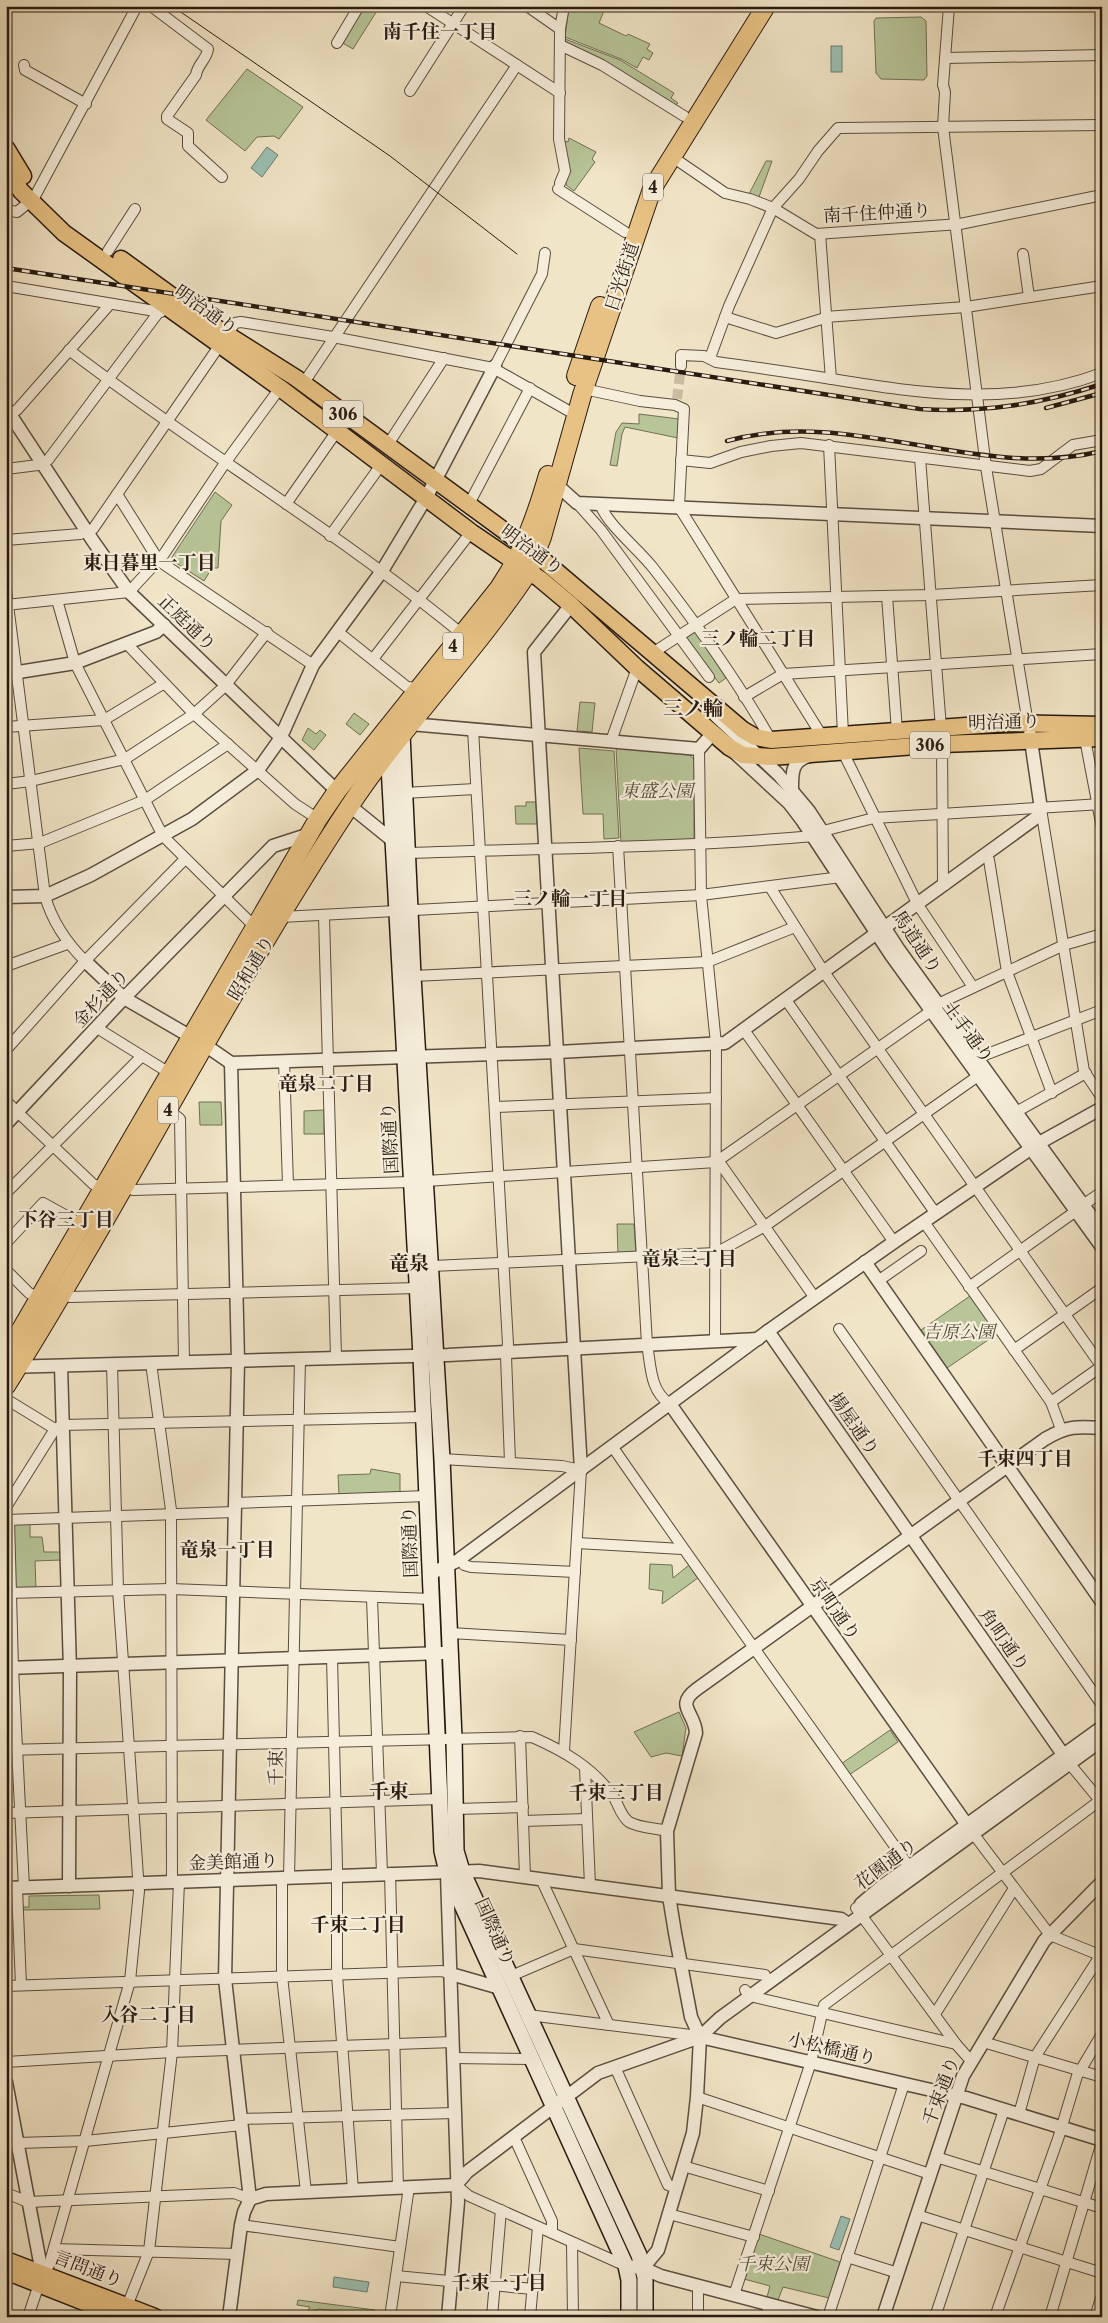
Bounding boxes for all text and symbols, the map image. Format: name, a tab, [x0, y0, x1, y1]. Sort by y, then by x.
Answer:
district label: 南千住一丁目	[383, 20, 497, 43]
road number: 4	[643, 173, 663, 200]
street label: 南千住仲通り	[822, 199, 932, 227]
street label: 日光街道	[600, 239, 644, 315]
street label: 明治通り	[170, 280, 242, 340]
road number: 306	[323, 400, 363, 428]
street label: 明治通り	[496, 520, 568, 580]
district label: 東日暮里一丁目	[82, 551, 216, 574]
street label: 正庭通り	[153, 590, 221, 656]
district label: 三ノ輪二丁目	[701, 627, 815, 650]
road number: 4	[443, 632, 463, 659]
district label: 三ノ輪	[663, 696, 723, 720]
street label: 明治通り	[968, 710, 1040, 734]
road number: 306	[910, 732, 950, 758]
park label: 東盛公園	[621, 780, 696, 802]
district label: 三ノ輪一丁目	[513, 887, 627, 910]
street label: 馬道通り	[888, 906, 946, 978]
street label: 昭和通り	[223, 931, 279, 1005]
street label: 金杉通り	[68, 964, 134, 1032]
street label: 土手通り	[938, 996, 998, 1068]
district label: 竜泉二丁目	[278, 1072, 374, 1095]
road number: 4	[158, 1096, 178, 1124]
street label: 国際通り	[377, 1101, 403, 1175]
district label: 下谷三丁目	[18, 1208, 114, 1231]
district label: 竜泉三丁目	[641, 1247, 737, 1270]
district label: 竜泉	[389, 1251, 429, 1275]
park label: 吉原公園	[923, 1321, 998, 1343]
street label: 揚屋通り	[824, 1388, 884, 1460]
district label: 千束四丁目	[977, 1447, 1073, 1470]
street label: 国際通り	[398, 1506, 422, 1578]
district label: 竜泉一丁目	[179, 1538, 275, 1561]
street label: 京町通り	[805, 1573, 865, 1645]
street label: 角町通り	[974, 1604, 1034, 1676]
street label: 千束	[265, 1750, 287, 1786]
district label: 千束	[369, 1779, 409, 1803]
district label: 千束三丁目	[568, 1781, 664, 1804]
street label: 花園通り	[851, 1834, 921, 1894]
street label: 金美館通り	[188, 1849, 278, 1875]
street label: 国際通り	[470, 1895, 520, 1969]
district label: 千束二丁目	[310, 1913, 406, 1936]
district label: 入谷二丁目	[100, 2003, 196, 2026]
street label: 小松橋通り	[786, 2028, 878, 2070]
street label: 千束通り	[918, 2053, 964, 2129]
street label: 言問通り	[50, 2246, 126, 2292]
park label: 千束公園	[737, 2253, 812, 2275]
district label: 千束一丁目	[451, 2271, 547, 2294]

